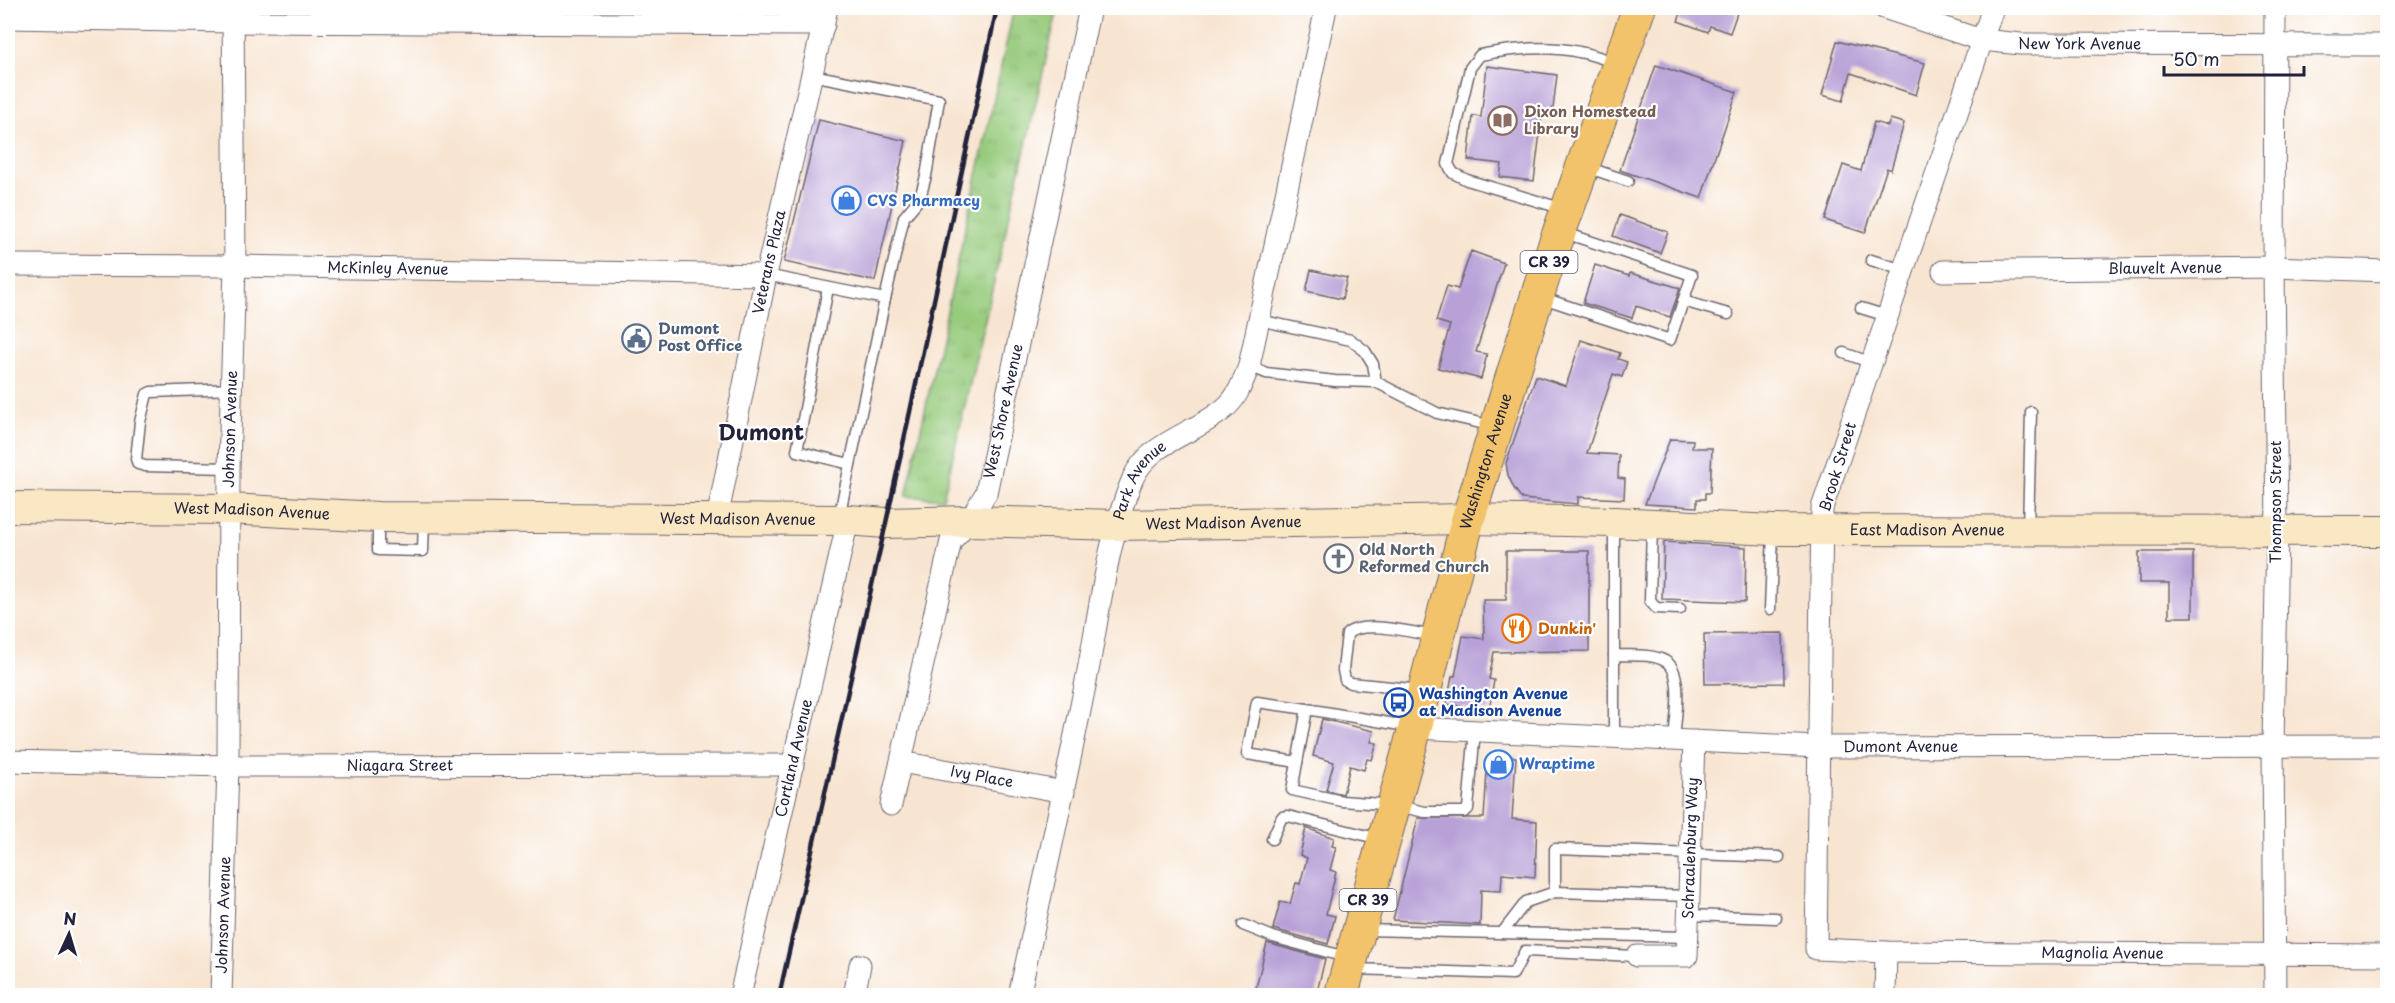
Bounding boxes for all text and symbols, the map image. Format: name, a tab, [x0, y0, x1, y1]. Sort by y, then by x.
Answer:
street label: New York Avenue	[2018, 31, 2141, 54]
scale bar	[2164, 39, 2304, 77]
text: 50 m	[2173, 45, 2220, 72]
place label: Dixon Homestead Library	[1524, 99, 1656, 139]
library icon: Dixon Homestead Library	[1487, 105, 1519, 137]
shop icon: CVS Pharmacy	[830, 185, 862, 217]
place label: CVS Pharmacy	[867, 188, 980, 211]
street label: Veterans Plaza	[745, 207, 791, 316]
road number: CR 39	[1520, 251, 1578, 273]
street label: McKinley Avenue	[327, 255, 449, 280]
street label: Blauvelt Avenue	[2108, 255, 2222, 279]
place label: Dumont Post Office	[658, 316, 742, 356]
public building icon: Dumont Post Office	[621, 322, 653, 354]
street label: West Shore Avenue	[976, 341, 1028, 481]
street label: Johnson Avenue	[216, 370, 242, 488]
street label: Washington Avenue	[1453, 390, 1517, 532]
district label: Dumont	[718, 415, 804, 447]
street label: Brook Street	[1812, 419, 1861, 514]
street label: Park Avenue	[1106, 434, 1170, 522]
street label: Thompson Street	[2263, 440, 2286, 563]
street label: West Madison Avenue	[174, 496, 331, 524]
street label: West Madison Avenue	[660, 506, 816, 530]
street label: West Madison Avenue	[1145, 509, 1302, 535]
street label: East Madison Avenue	[1850, 517, 2005, 540]
place label: Old North Reformed Church	[1359, 537, 1489, 577]
church icon: Old North Reformed Church	[1322, 543, 1354, 575]
restaurant icon: Dunkin'	[1501, 613, 1533, 645]
place label: Dunkin'	[1538, 616, 1596, 639]
place label: Washington Avenue at Madison Avenue	[1419, 681, 1568, 721]
bus stop icon: Washington Avenue at Madison Avenue	[1382, 687, 1414, 719]
street label: Cortland Avenue	[768, 696, 817, 819]
street label: Dumont Avenue	[1843, 734, 1958, 757]
shop icon: Wraptime	[1482, 748, 1514, 780]
place label: Wraptime	[1519, 751, 1595, 774]
street label: Niagara Street	[347, 753, 453, 776]
street label: Ivy Place	[949, 758, 1015, 792]
street label: Schraalenburg Way	[1675, 777, 1703, 919]
street label: Johnson Avenue	[209, 856, 235, 974]
road number: CR 39	[1340, 889, 1396, 911]
north arrow	[39, 904, 99, 964]
text: N	[63, 906, 77, 930]
street label: Magnolia Avenue	[2041, 940, 2164, 964]

